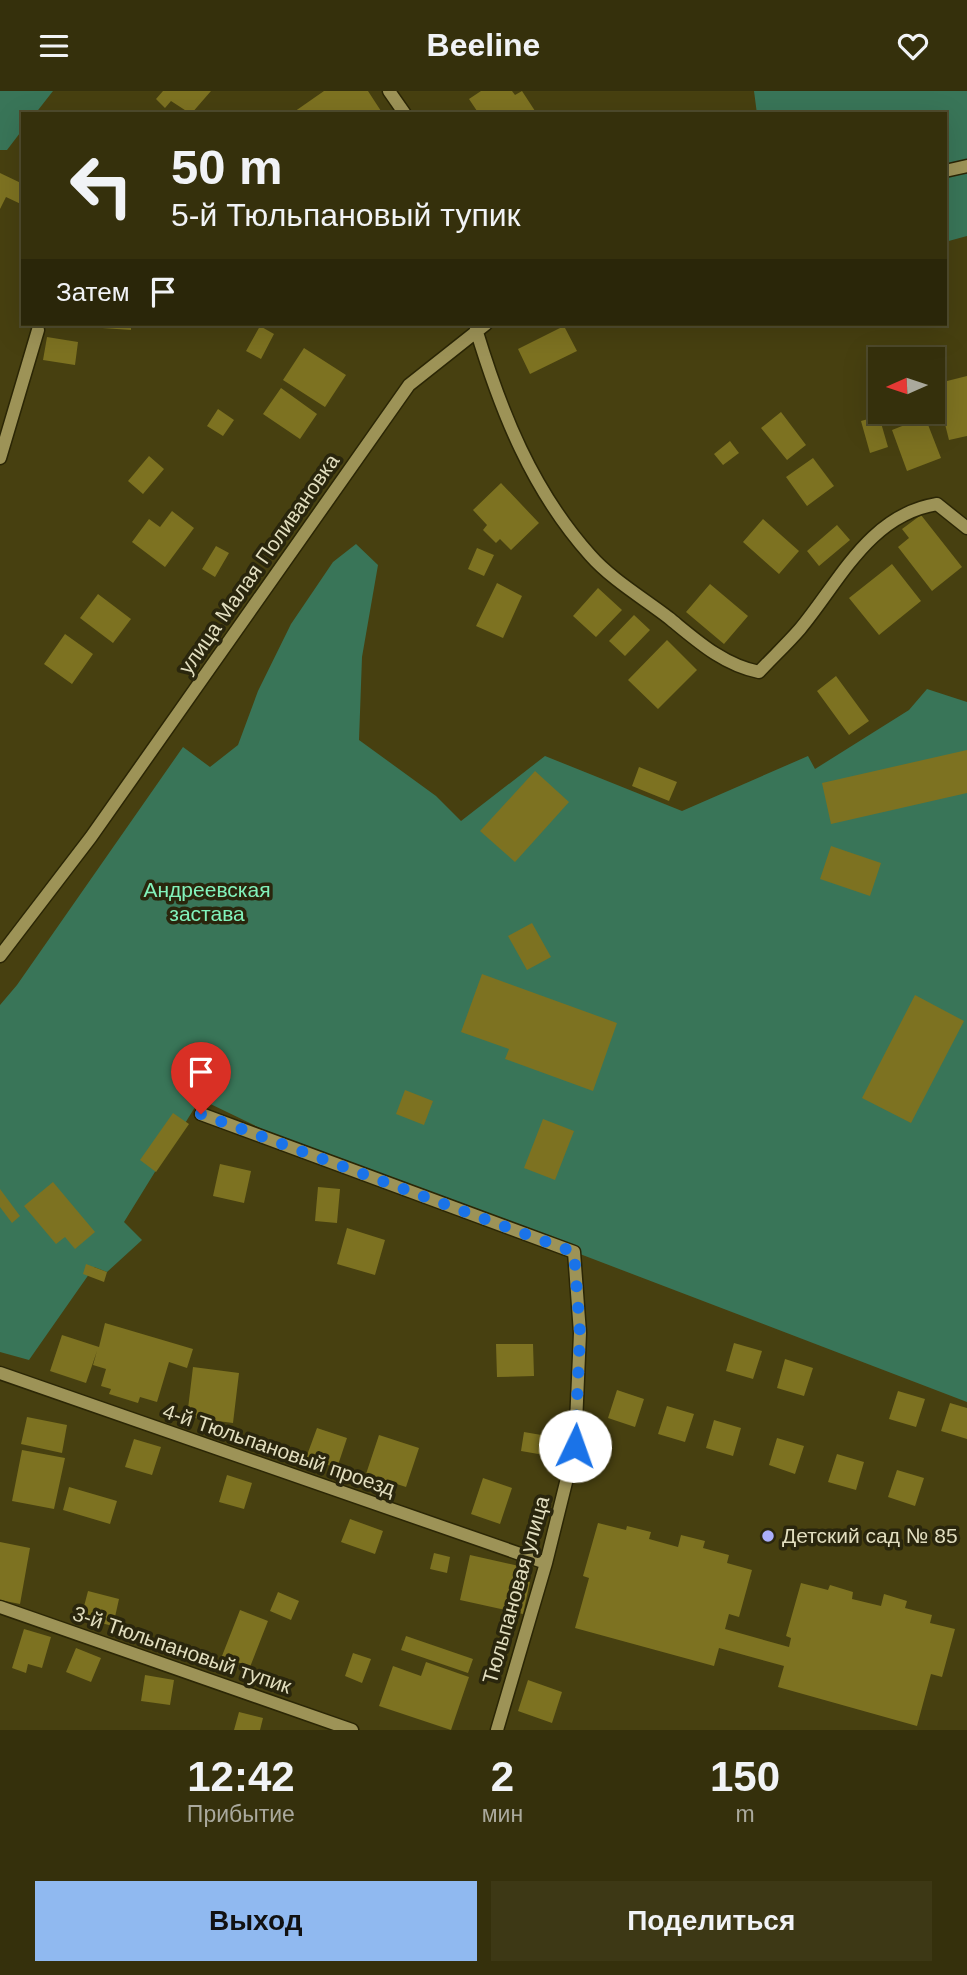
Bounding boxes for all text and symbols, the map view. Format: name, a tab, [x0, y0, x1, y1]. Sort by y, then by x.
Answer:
icon: menu	[35, 27, 73, 65]
text: Beeline	[427, 27, 540, 63]
icon: heart	[894, 27, 932, 65]
icon: left	[56, 140, 147, 231]
text: 50 m	[171, 140, 283, 194]
text: 5-й Тюльпановый тупик	[171, 197, 521, 233]
icon: arrive	[144, 273, 182, 311]
text: Затем	[56, 277, 130, 307]
north arrow	[868, 347, 945, 423]
map controls	[868, 347, 945, 424]
street label: улица Малая Поливановка	[174, 449, 344, 678]
park label: Андреевская застава	[143, 878, 271, 925]
pin	[171, 1042, 231, 1114]
icon: arrive	[182, 1053, 220, 1091]
street label: 4-й Тюльпановый проезд	[160, 1399, 398, 1500]
position arrow	[538, 1409, 612, 1483]
street label: Тюльпановая улица	[478, 1493, 553, 1686]
place label: Детский сад № 85	[782, 1524, 958, 1547]
marker: Детский сад № 85	[760, 1528, 776, 1544]
street label: 3-й Тюльпановый тупик	[70, 1601, 295, 1698]
text: 12:42	[187, 1753, 295, 1800]
text: 2	[491, 1753, 514, 1800]
text: 150	[710, 1753, 780, 1800]
text: Прибытие	[187, 1801, 295, 1827]
text: мин	[482, 1801, 523, 1827]
text: m	[735, 1801, 755, 1827]
button: Выход	[35, 1881, 477, 1961]
button: Поделиться	[491, 1881, 932, 1961]

